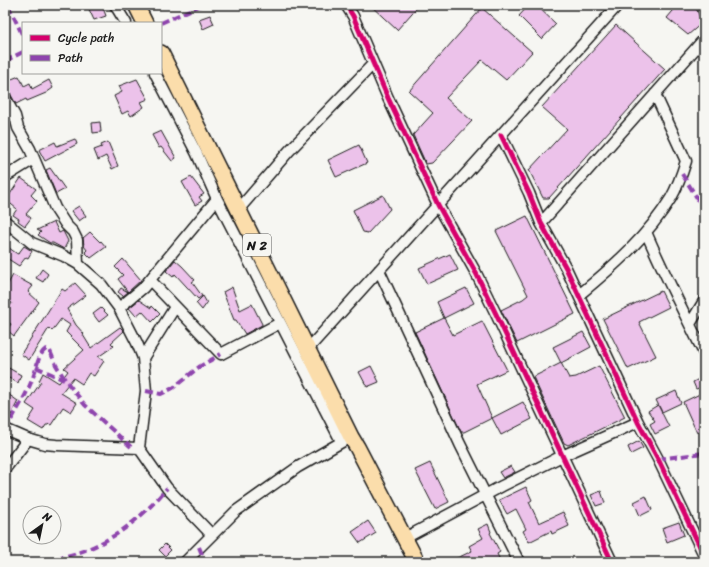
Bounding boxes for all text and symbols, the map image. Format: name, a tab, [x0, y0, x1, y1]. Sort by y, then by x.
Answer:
legend	[22, 22, 162, 74]
text: Cycle path	[58, 27, 114, 49]
text: Path	[58, 47, 83, 69]
road number: N 2	[243, 234, 271, 256]
north arrow	[22, 505, 62, 545]
text: N	[38, 506, 56, 527]

